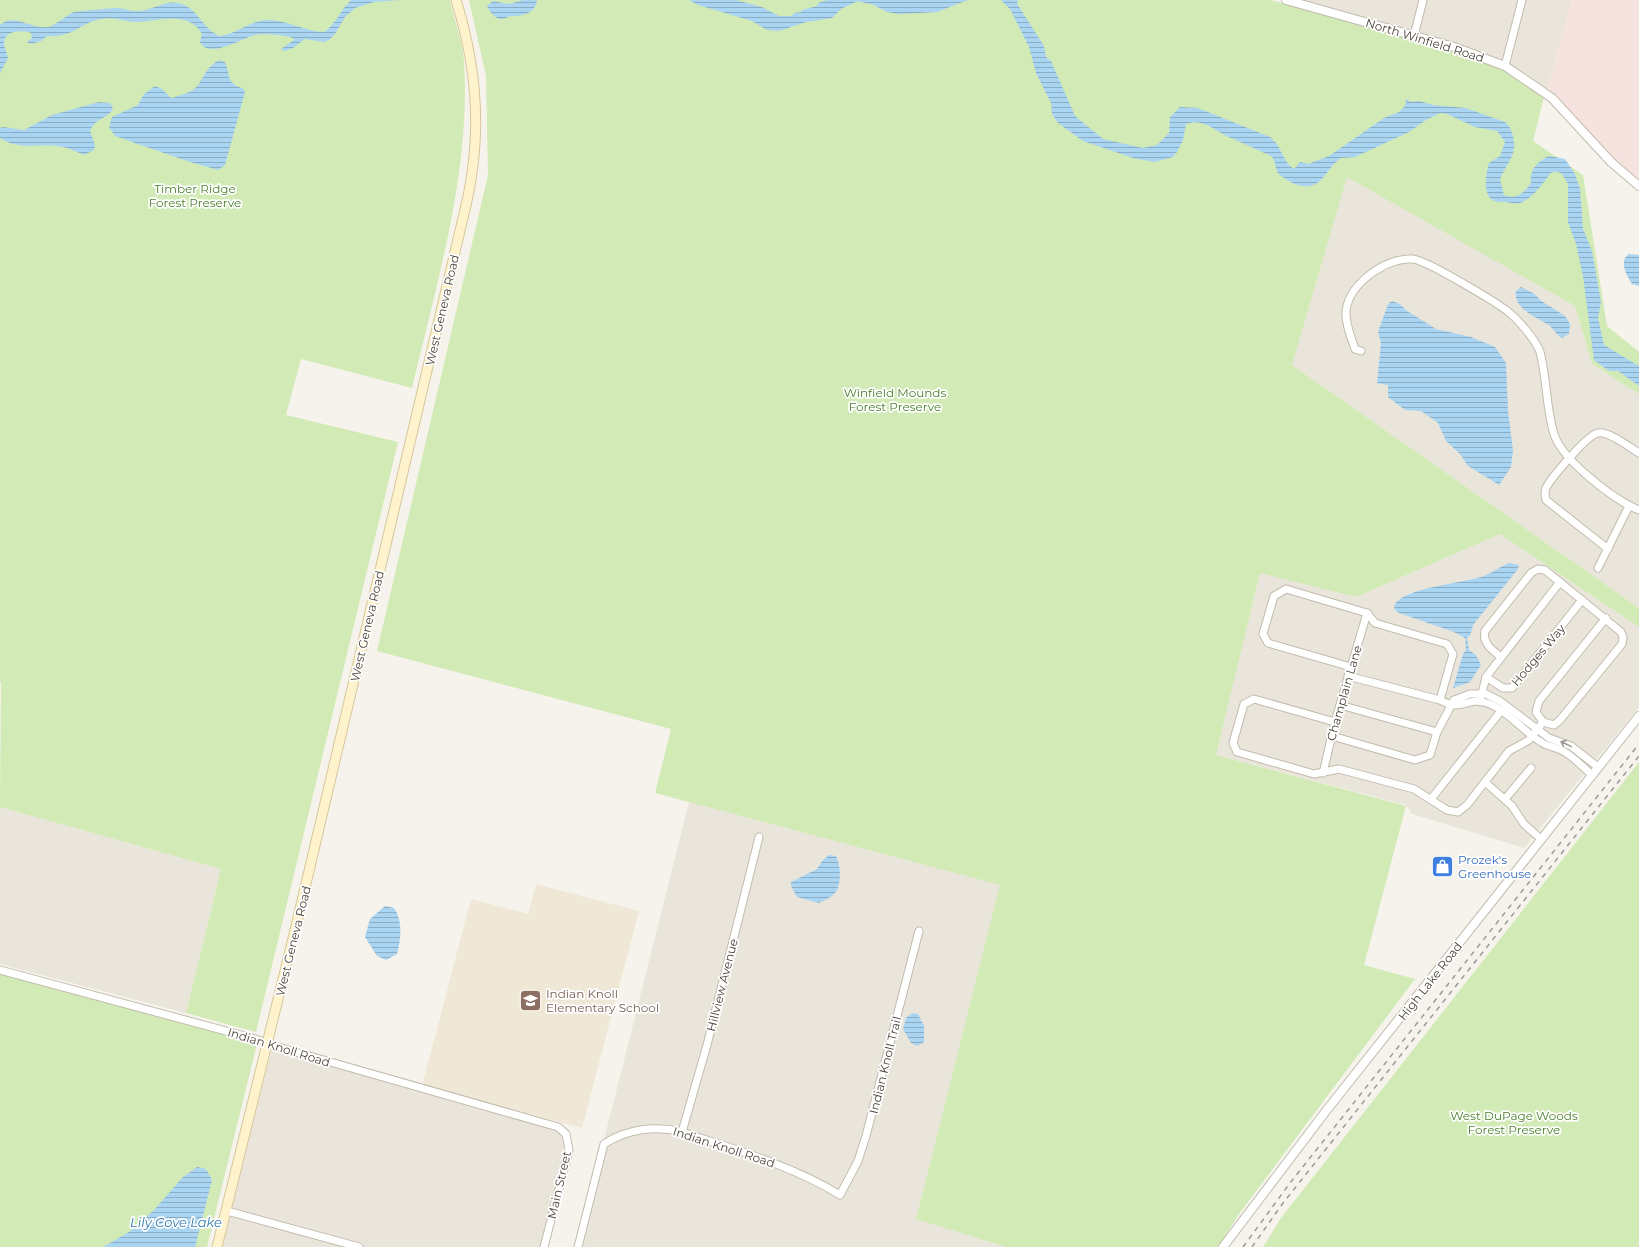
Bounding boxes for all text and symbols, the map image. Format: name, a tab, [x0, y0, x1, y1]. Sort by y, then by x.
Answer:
street label: North Winfield Road	[1364, 15, 1486, 65]
park label: Timber Ridge Forest Preserve	[149, 181, 241, 210]
street label: West Geneva Road	[422, 253, 462, 367]
park label: Winfield Mounds Forest Preserve	[844, 385, 946, 414]
street label: West Geneva Road	[347, 569, 387, 683]
street label: Hodges Way	[1508, 621, 1568, 689]
street label: Champlain Lane	[1323, 643, 1365, 743]
one-way arrow	[1561, 740, 1573, 747]
place label: Prozek's Greenhouse	[1458, 852, 1531, 881]
shop icon: Prozek's Greenhouse	[1430, 853, 1456, 879]
street label: West Geneva Road	[272, 884, 314, 998]
street label: Hillview Avenue	[703, 937, 741, 1033]
street label: High Lake Road	[1395, 939, 1465, 1023]
place label: Indian Knoll Elementary School	[546, 986, 659, 1015]
school or university icon: Indian Knoll Elementary School	[517, 987, 543, 1013]
street label: Indian Knoll Trail	[866, 1015, 904, 1115]
street label: Indian Knoll Road	[226, 1024, 332, 1070]
park label: West DuPage Woods Forest Preserve	[1450, 1108, 1578, 1137]
street label: Indian Knoll Road	[671, 1123, 777, 1171]
street label: Main Street	[544, 1149, 574, 1220]
water label: Lily Cove Lake	[130, 1214, 222, 1230]

